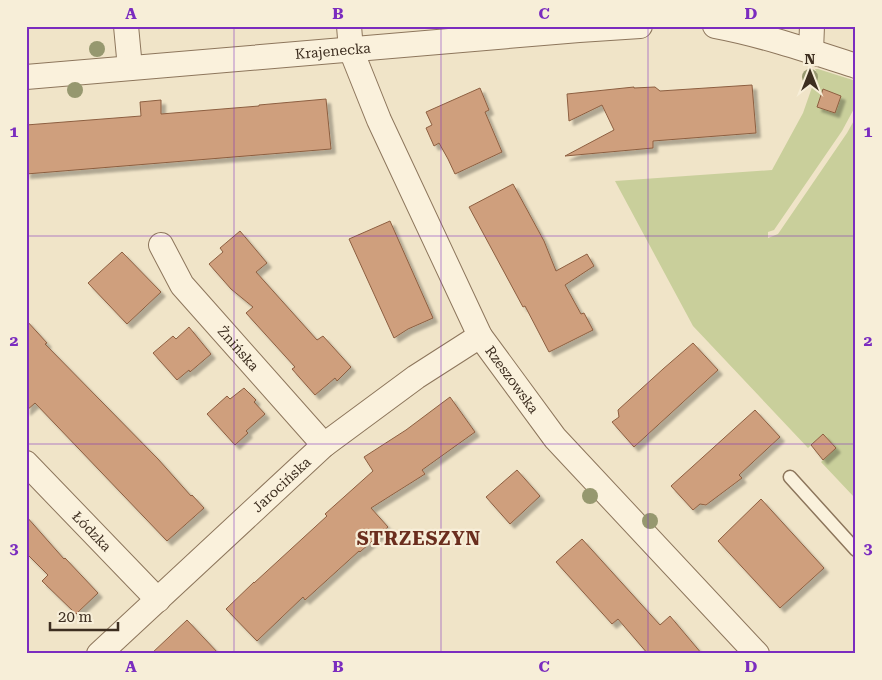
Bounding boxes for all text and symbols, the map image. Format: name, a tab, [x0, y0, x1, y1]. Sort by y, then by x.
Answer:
text: A	[125, 4, 137, 23]
text: B	[332, 4, 344, 23]
text: C	[538, 4, 550, 23]
text: D	[745, 4, 758, 23]
street label: Krajenecka	[294, 40, 372, 62]
north arrow	[784, 48, 834, 98]
text: N	[805, 51, 816, 67]
text: 1	[10, 122, 19, 141]
text: 1	[864, 122, 873, 141]
street label: Żnińska	[214, 323, 262, 374]
text: 2	[10, 331, 19, 350]
text: 2	[864, 331, 873, 350]
street label: Rzeszowska	[482, 343, 542, 417]
street label: Jarocińska	[249, 453, 314, 515]
street label: Łódzka	[69, 508, 115, 555]
district label: STRZESZYN	[357, 527, 481, 550]
text: 3	[10, 539, 19, 558]
text: 3	[864, 539, 873, 558]
scale bar	[50, 600, 118, 632]
text: 20 m	[58, 608, 93, 626]
text: A	[125, 657, 137, 676]
text: B	[332, 657, 344, 676]
text: C	[538, 657, 550, 676]
text: D	[745, 657, 758, 676]

